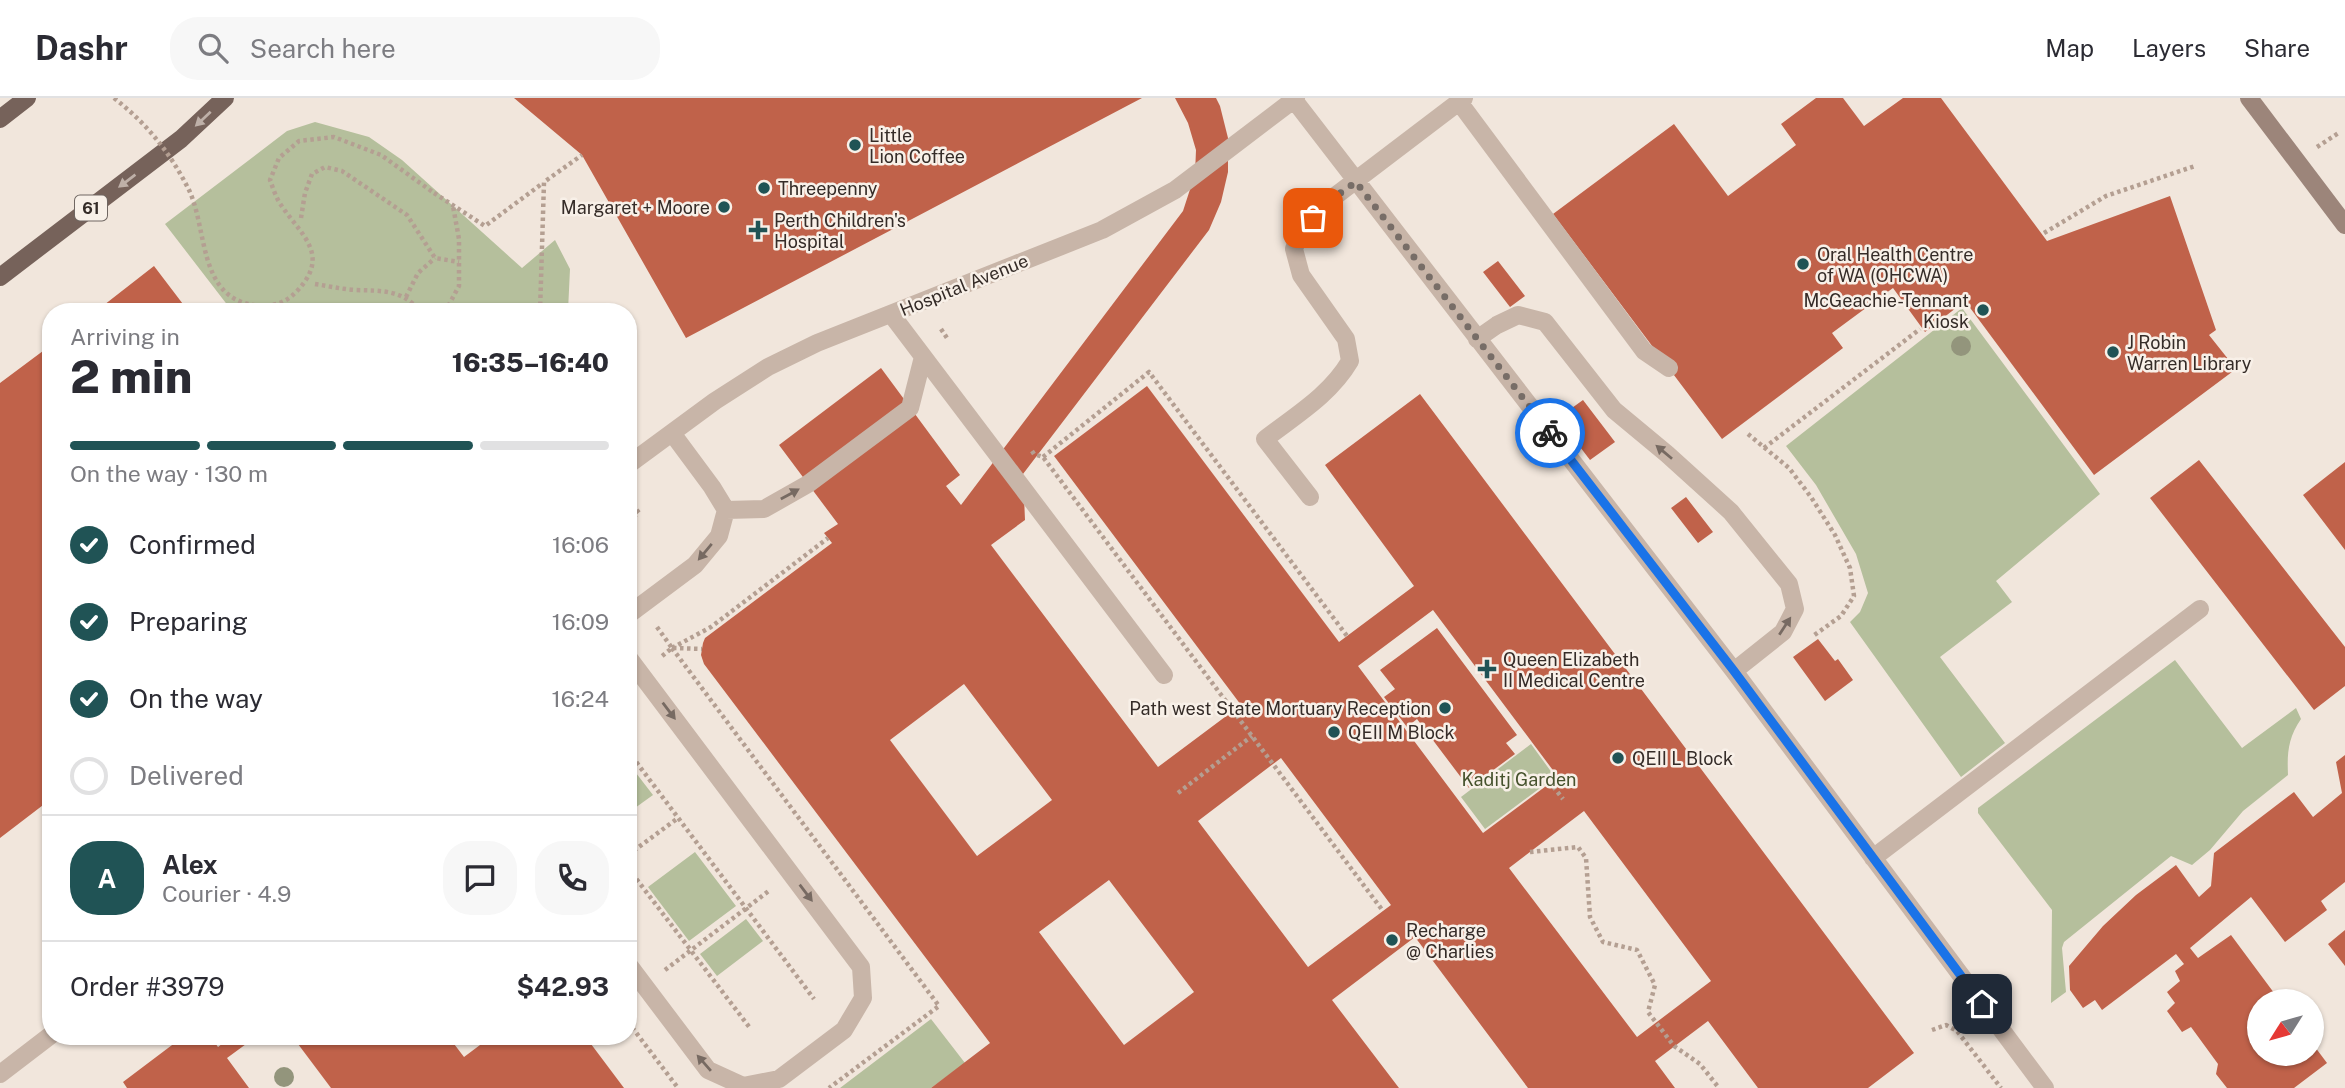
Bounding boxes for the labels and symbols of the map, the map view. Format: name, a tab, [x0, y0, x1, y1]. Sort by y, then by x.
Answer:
one-way arrow	[195, 110, 212, 126]
place label: Little Lion Coffee	[869, 125, 965, 167]
marker: Little Lion Coffee	[847, 137, 863, 153]
one-way arrow	[118, 173, 136, 187]
place label: Threepenny	[778, 178, 878, 199]
marker: Threepenny	[756, 180, 772, 196]
pin	[1283, 188, 1343, 248]
road number: 61	[75, 195, 107, 220]
place label: Margaret + Moore	[561, 197, 710, 218]
marker: Margaret + Moore	[716, 199, 732, 215]
place label: Perth Children's Hospital	[774, 210, 906, 252]
marker: Perth Children's Hospital	[748, 220, 768, 240]
place label: Oral Health Centre of WA (OHCWA)	[1817, 244, 1973, 286]
street label: Hospital Avenue	[897, 250, 1031, 320]
marker: Oral Health Centre of WA (OHCWA)	[1795, 256, 1811, 272]
place label: McGeachie-Tennant Kiosk	[1804, 290, 1969, 332]
marker: McGeachie-Tennant Kiosk	[1975, 302, 1991, 318]
place label: J Robin Warren Library	[2127, 332, 2252, 374]
marker: J Robin Warren Library	[2105, 344, 2121, 360]
courier	[1515, 398, 1585, 468]
one-way arrow	[1656, 445, 1673, 460]
one-way arrow	[780, 488, 800, 500]
one-way arrow	[698, 544, 713, 561]
one-way arrow	[1778, 616, 1791, 636]
place label: Queen Elizabeth II Medical Centre	[1503, 649, 1645, 691]
marker: Queen Elizabeth II Medical Centre	[1477, 659, 1497, 679]
place label: Path west State Mortuary Reception	[1129, 698, 1431, 719]
marker: Path west State Mortuary Reception	[1437, 700, 1453, 716]
one-way arrow	[662, 702, 676, 720]
place label: QEII M Block	[1348, 722, 1455, 743]
marker: QEII M Block	[1326, 724, 1342, 740]
place label: QEII L Block	[1632, 748, 1733, 769]
marker: QEII L Block	[1610, 750, 1626, 766]
park label: Kaditj Garden	[1462, 769, 1576, 790]
one-way arrow	[799, 884, 813, 902]
place label: Recharge @ Charlies	[1406, 920, 1494, 962]
marker: Recharge @ Charlies	[1384, 932, 1400, 948]
pin	[1952, 974, 2012, 1034]
north arrow	[2247, 989, 2324, 1066]
one-way arrow	[696, 1054, 712, 1072]

